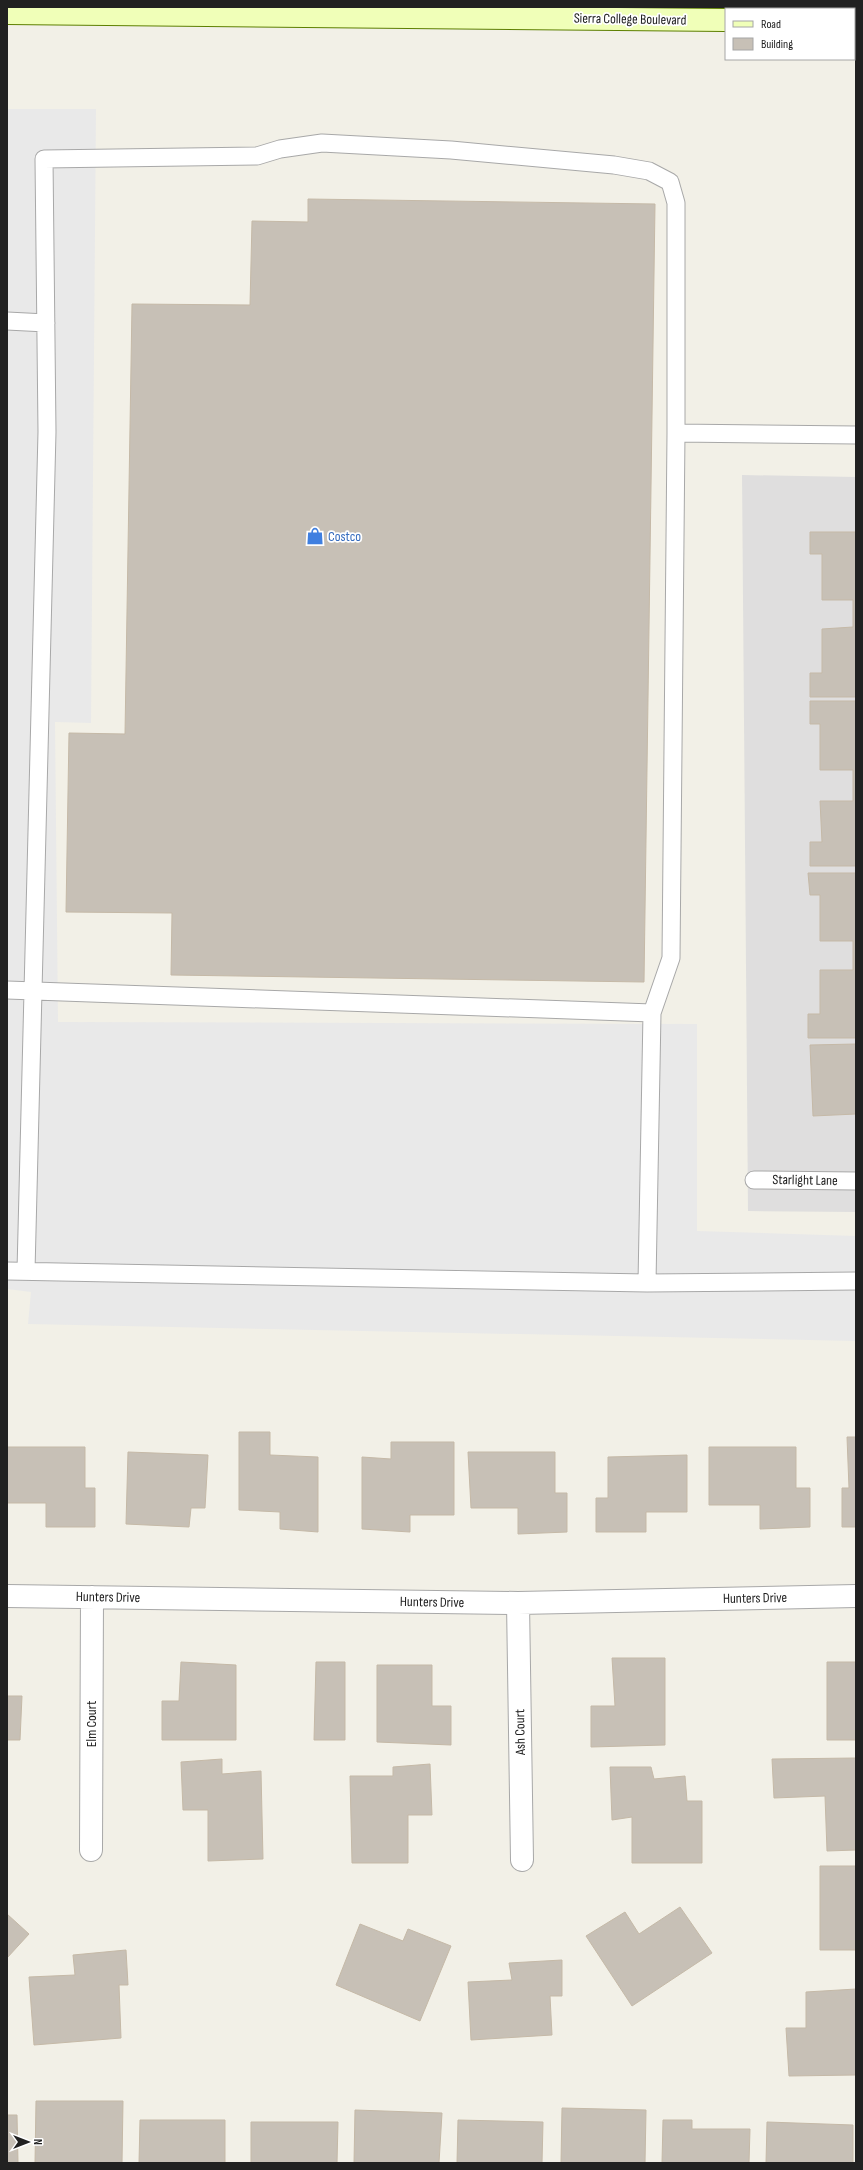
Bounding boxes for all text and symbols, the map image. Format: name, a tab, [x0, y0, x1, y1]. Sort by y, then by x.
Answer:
legend	[725, 8, 855, 60]
street label: Sierra College Boulevard	[574, 10, 687, 28]
text: Road	[761, 17, 781, 32]
text: Building	[761, 37, 793, 52]
shop icon: Costco	[305, 526, 325, 546]
place label: Costco	[328, 528, 361, 545]
street label: Starlight Lane	[772, 1171, 838, 1189]
street label: Hunters Drive	[76, 1588, 140, 1606]
street label: Hunters Drive	[723, 1589, 787, 1607]
street label: Hunters Drive	[400, 1593, 464, 1611]
street label: Elm Court	[83, 1701, 100, 1747]
street label: Ash Court	[511, 1709, 529, 1756]
north arrow	[8, 2122, 48, 2162]
text: N	[31, 2139, 44, 2145]

